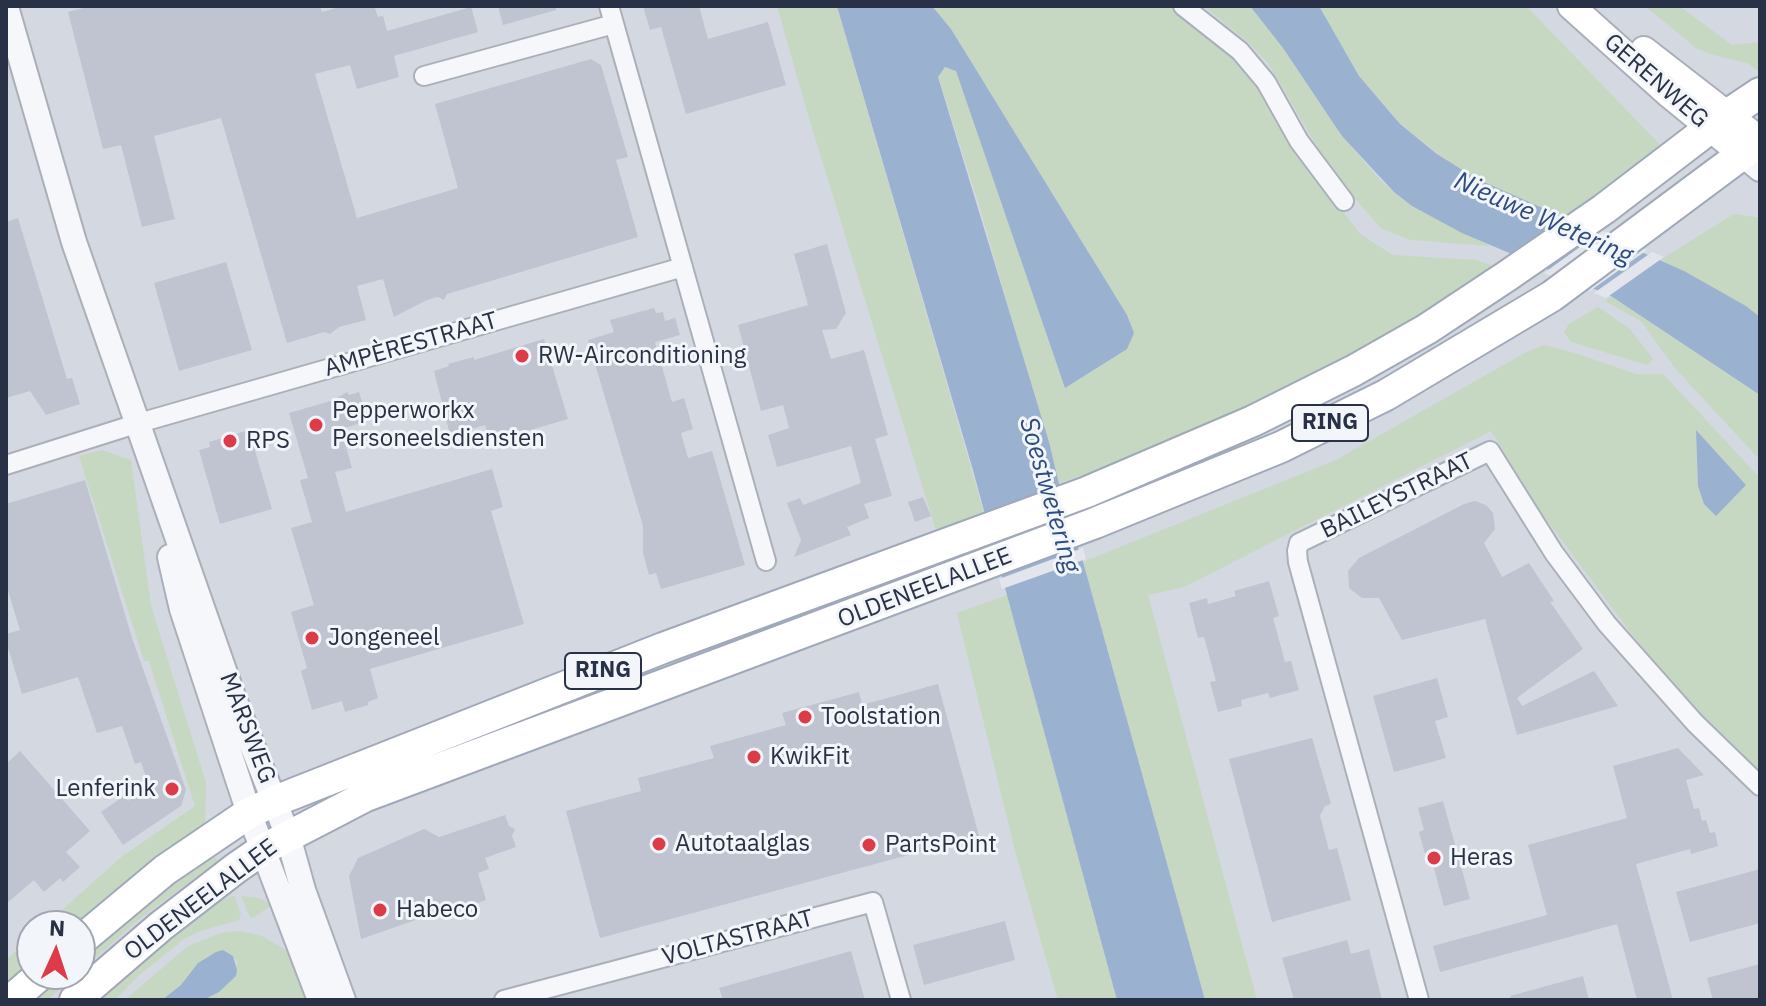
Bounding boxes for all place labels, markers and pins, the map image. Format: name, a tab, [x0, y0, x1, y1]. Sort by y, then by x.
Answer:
place label: RW-Airconditioning	[538, 342, 746, 370]
marker: RW-Airconditioning	[513, 347, 531, 365]
place label: Pepperworkx Personeelsdiensten	[332, 397, 545, 453]
marker: Pepperworkx Personeelsdiensten	[307, 416, 325, 434]
place label: RPS	[246, 427, 290, 455]
marker: RPS	[221, 432, 239, 450]
place label: Jongeneel	[328, 624, 440, 652]
marker: Jongeneel	[303, 629, 321, 647]
place label: Toolstation	[821, 703, 941, 731]
marker: Toolstation	[796, 708, 814, 726]
place label: KwikFit	[770, 743, 850, 771]
marker: KwikFit	[745, 748, 763, 766]
place label: Lenferink	[55, 775, 156, 803]
marker: Lenferink	[163, 780, 181, 798]
place label: Autotaalglas	[675, 830, 810, 858]
place label: PartsPoint	[885, 831, 997, 859]
marker: Autotaalglas	[650, 835, 668, 853]
marker: PartsPoint	[860, 836, 878, 854]
place label: Heras	[1450, 844, 1513, 872]
marker: Heras	[1425, 849, 1443, 867]
place label: Habeco	[396, 896, 478, 924]
marker: Habeco	[371, 901, 389, 919]

